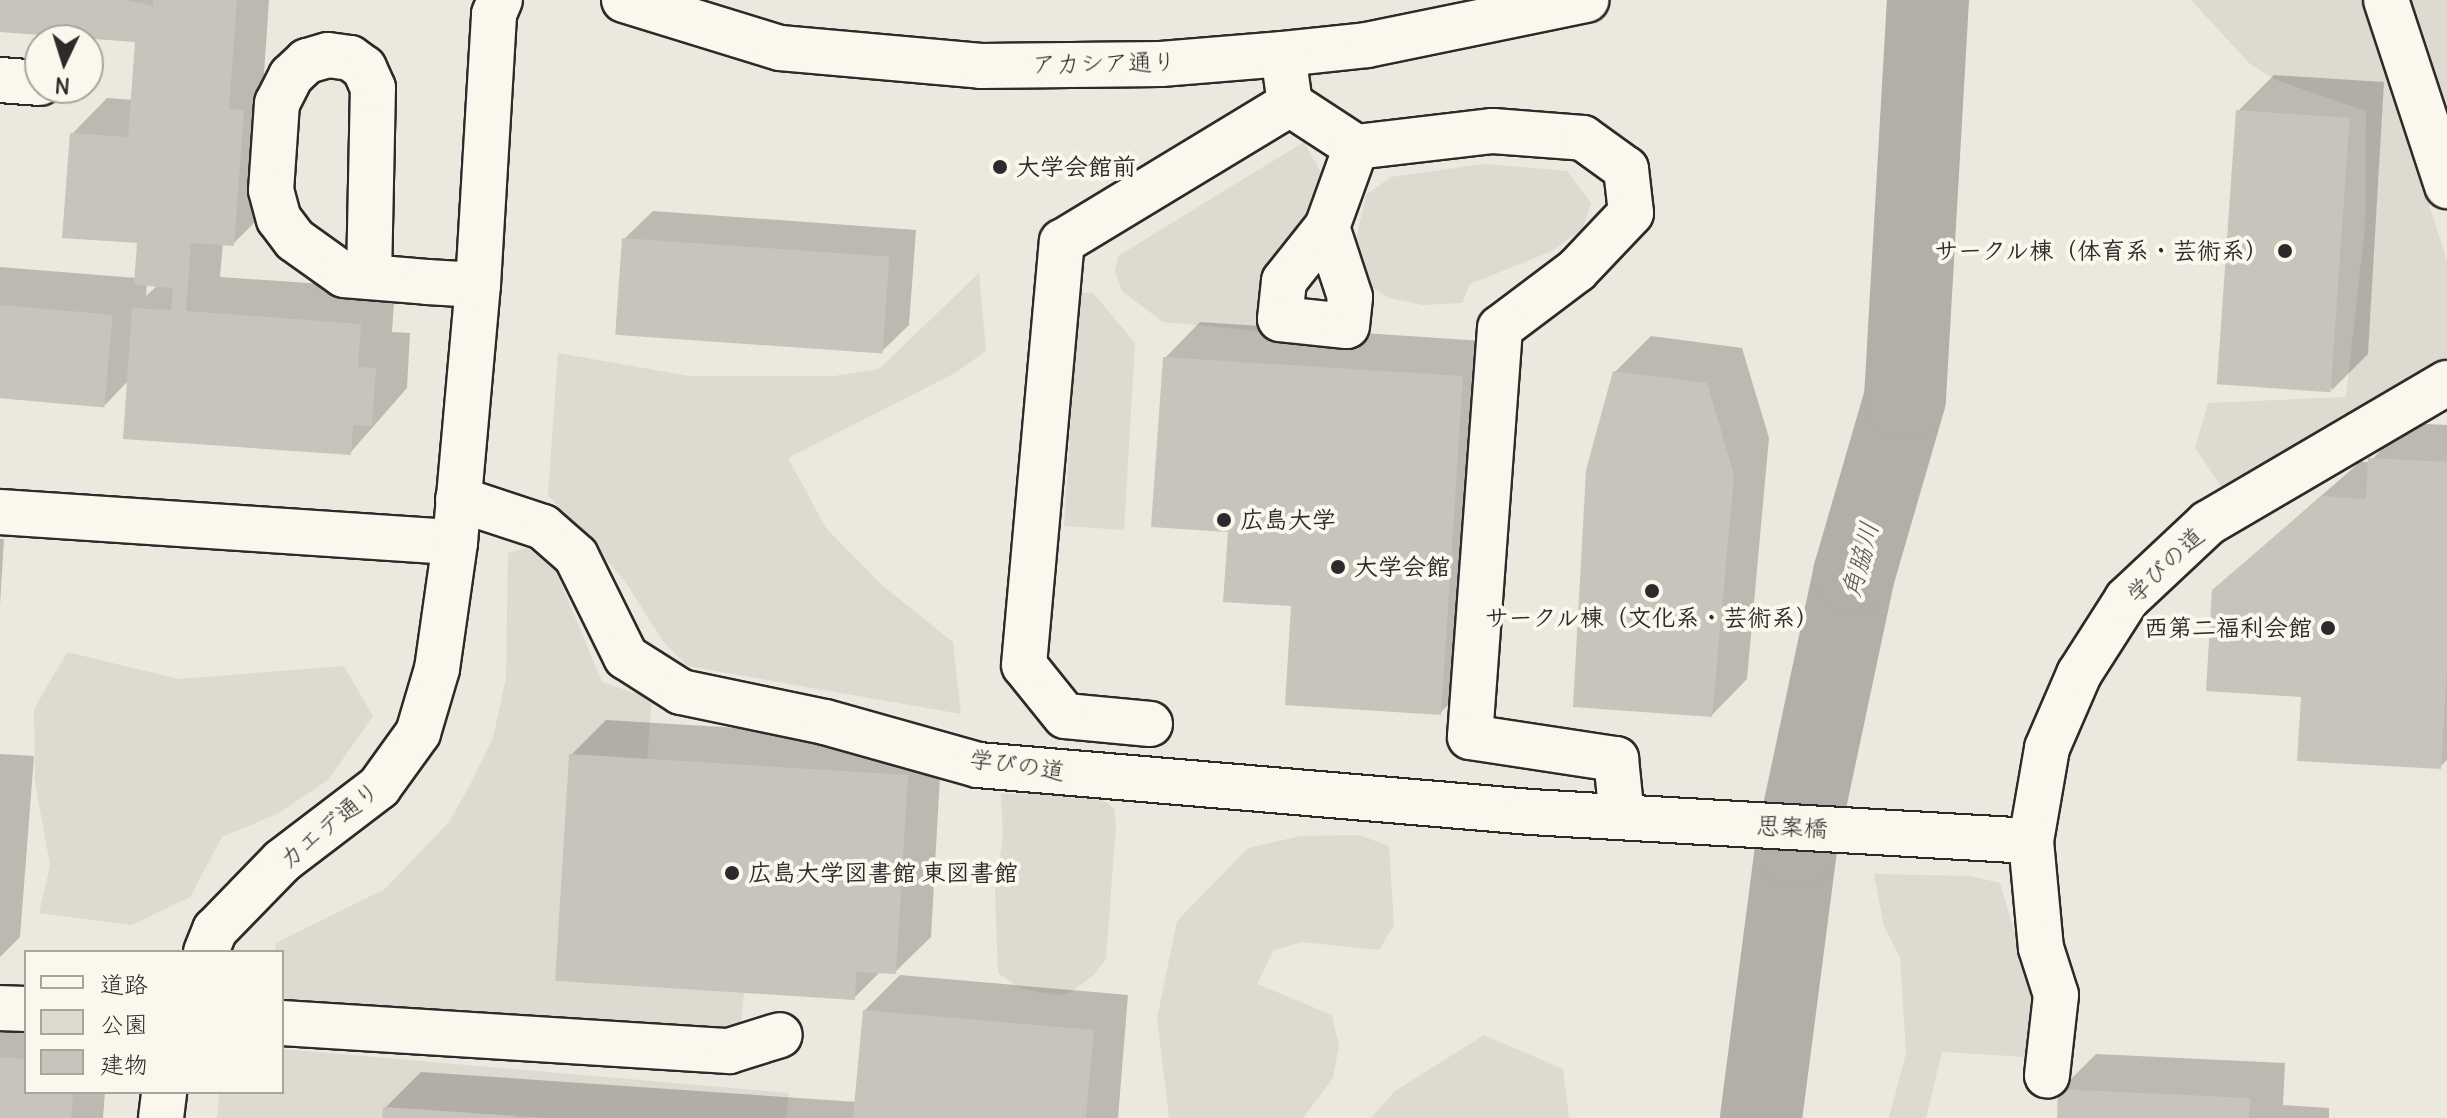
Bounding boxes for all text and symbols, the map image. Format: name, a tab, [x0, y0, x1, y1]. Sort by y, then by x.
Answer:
north arrow	[24, 24, 104, 104]
street label: アカシア通り	[1032, 47, 1176, 79]
text: N	[54, 71, 71, 100]
place label: 大学会館前	[1016, 153, 1136, 181]
marker: 大学会館前	[991, 158, 1009, 176]
place label: サークル棟（体育系・芸術系）	[1933, 237, 2269, 265]
marker: サークル棟（体育系・芸術系）	[2276, 242, 2294, 260]
place label: 広島大学	[1240, 506, 1336, 534]
marker: 広島大学	[1215, 511, 1233, 529]
water label: 角脇川	[1835, 518, 1885, 602]
street label: 学びの道	[2120, 521, 2210, 609]
place label: 大学会館	[1354, 553, 1450, 581]
marker: 大学会館	[1329, 558, 1347, 576]
marker: サークル棟（文化系・芸術系）	[1643, 582, 1661, 600]
place label: サークル棟（文化系・芸術系）	[1484, 604, 1820, 632]
place label: 西第二福利会館	[2144, 614, 2312, 642]
marker: 西第二福利会館	[2319, 619, 2337, 637]
street label: 学びの道	[967, 744, 1067, 786]
street label: カエデ通り	[273, 776, 385, 874]
street label: 思案橋	[1755, 811, 1829, 843]
place label: 広島大学図書館 東図書館	[748, 859, 1018, 887]
marker: 広島大学図書館 東図書館	[723, 864, 741, 882]
legend	[24, 950, 284, 1094]
text: 道路	[100, 969, 148, 999]
text: 公園	[100, 1009, 148, 1039]
text: 建物	[100, 1049, 148, 1079]

